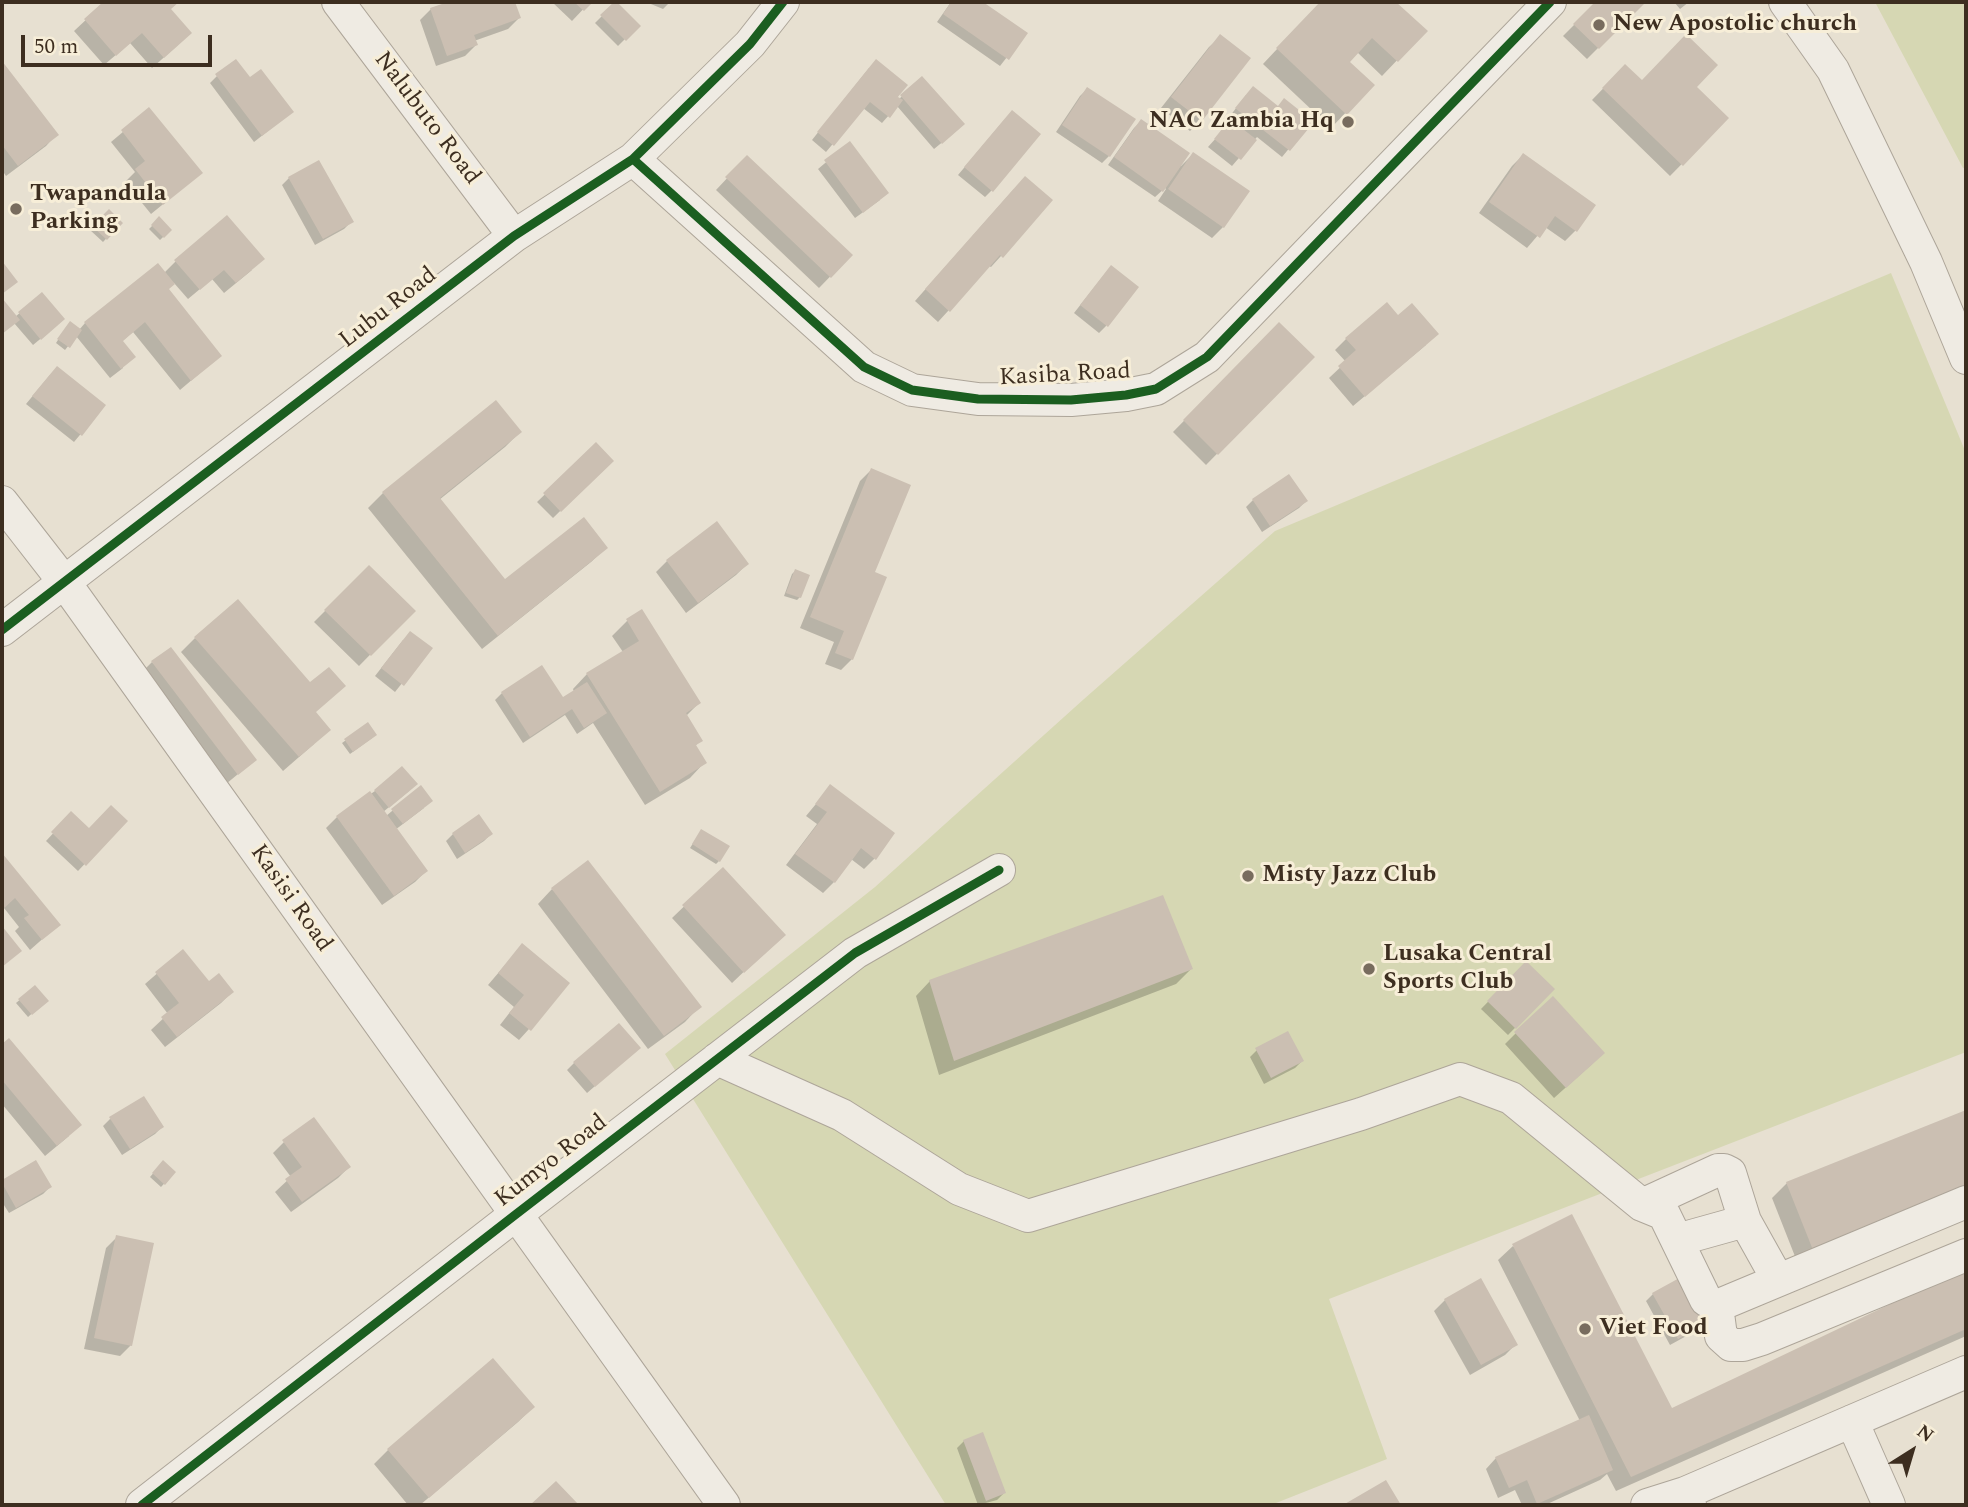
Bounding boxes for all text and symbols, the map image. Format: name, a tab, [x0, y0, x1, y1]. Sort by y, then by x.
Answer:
place label: New Apostolic church	[1613, 11, 1857, 39]
marker: New Apostolic church	[1591, 17, 1607, 33]
scale bar	[24, 21, 215, 65]
text: 50 m	[34, 31, 78, 63]
street label: Nalubuto Road	[366, 47, 486, 191]
place label: NAC Zambia Hq	[1149, 108, 1334, 136]
marker: NAC Zambia Hq	[1340, 114, 1356, 130]
place label: Twapandula Parking	[30, 181, 166, 237]
marker: Twapandula Parking	[8, 201, 24, 217]
street label: Lubu Road	[335, 262, 443, 356]
street label: Kasiba Road	[998, 358, 1132, 394]
street label: Kasisi Road	[243, 840, 337, 958]
place label: Misty Jazz Club	[1262, 862, 1436, 890]
marker: Misty Jazz Club	[1240, 868, 1256, 884]
place label: Lusaka Central Sports Club	[1383, 941, 1552, 997]
marker: Lusaka Central Sports Club	[1361, 961, 1377, 977]
street label: Kumyo Road	[490, 1109, 614, 1215]
place label: Viet Food	[1599, 1315, 1708, 1343]
marker: Viet Food	[1577, 1321, 1593, 1337]
north arrow	[1877, 1416, 1947, 1486]
text: N	[1910, 1418, 1940, 1450]

